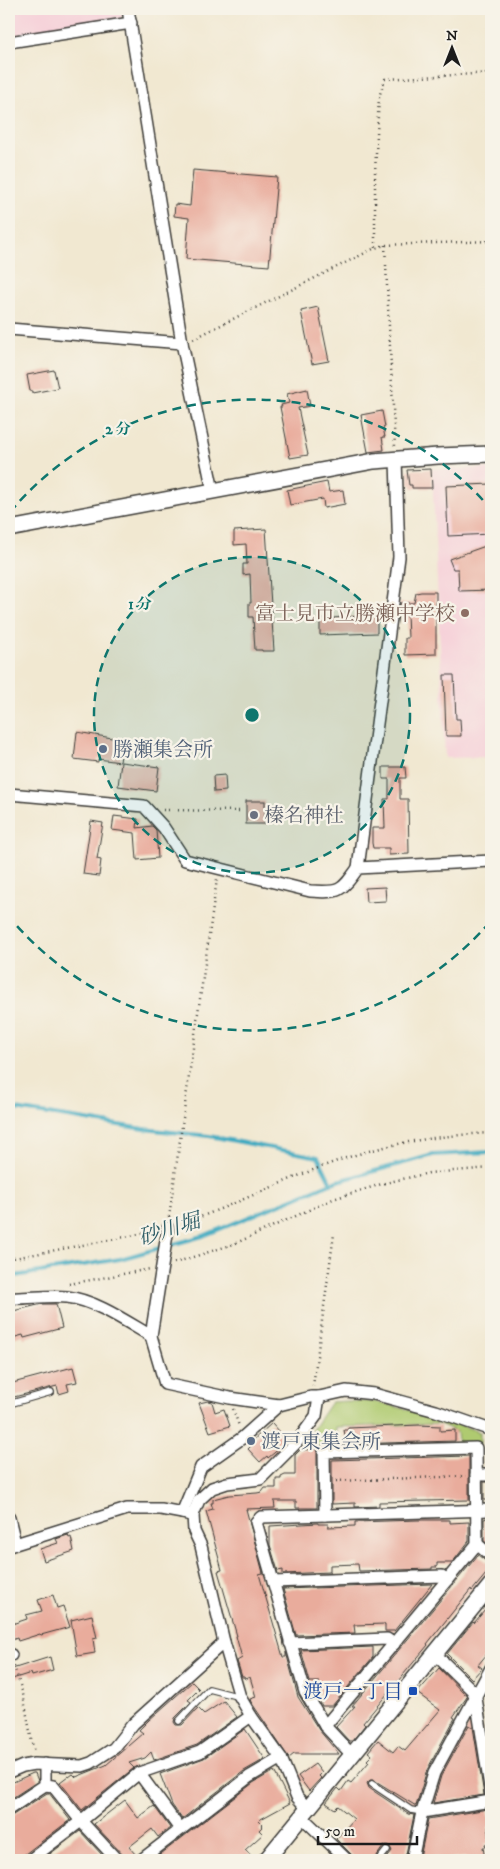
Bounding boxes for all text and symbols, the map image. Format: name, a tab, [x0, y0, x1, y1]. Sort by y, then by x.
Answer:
north arrow	[428, 22, 478, 72]
text: N	[446, 27, 458, 45]
text: 2 分	[105, 420, 131, 439]
text: 1 分	[128, 595, 152, 614]
place label: 富士見市立勝瀬中学校	[255, 602, 455, 627]
marker: 富士見市立勝瀬中学校	[459, 607, 471, 619]
centre of rings	[243, 706, 261, 724]
place label: 勝瀬集会所	[113, 738, 213, 763]
marker: 勝瀬集会所	[97, 743, 109, 755]
place label: 榛名神社	[264, 804, 344, 829]
marker: 榛名神社	[248, 809, 260, 821]
water label: 砂川堀	[135, 1207, 206, 1252]
place label: 渡戸東集会所	[261, 1430, 381, 1455]
marker: 渡戸東集会所	[245, 1435, 257, 1447]
place label: 渡戸一丁目	[303, 1680, 403, 1705]
marker: 渡戸一丁目	[407, 1685, 419, 1697]
scale bar	[318, 1814, 416, 1846]
text: 50 m	[325, 1822, 355, 1841]

